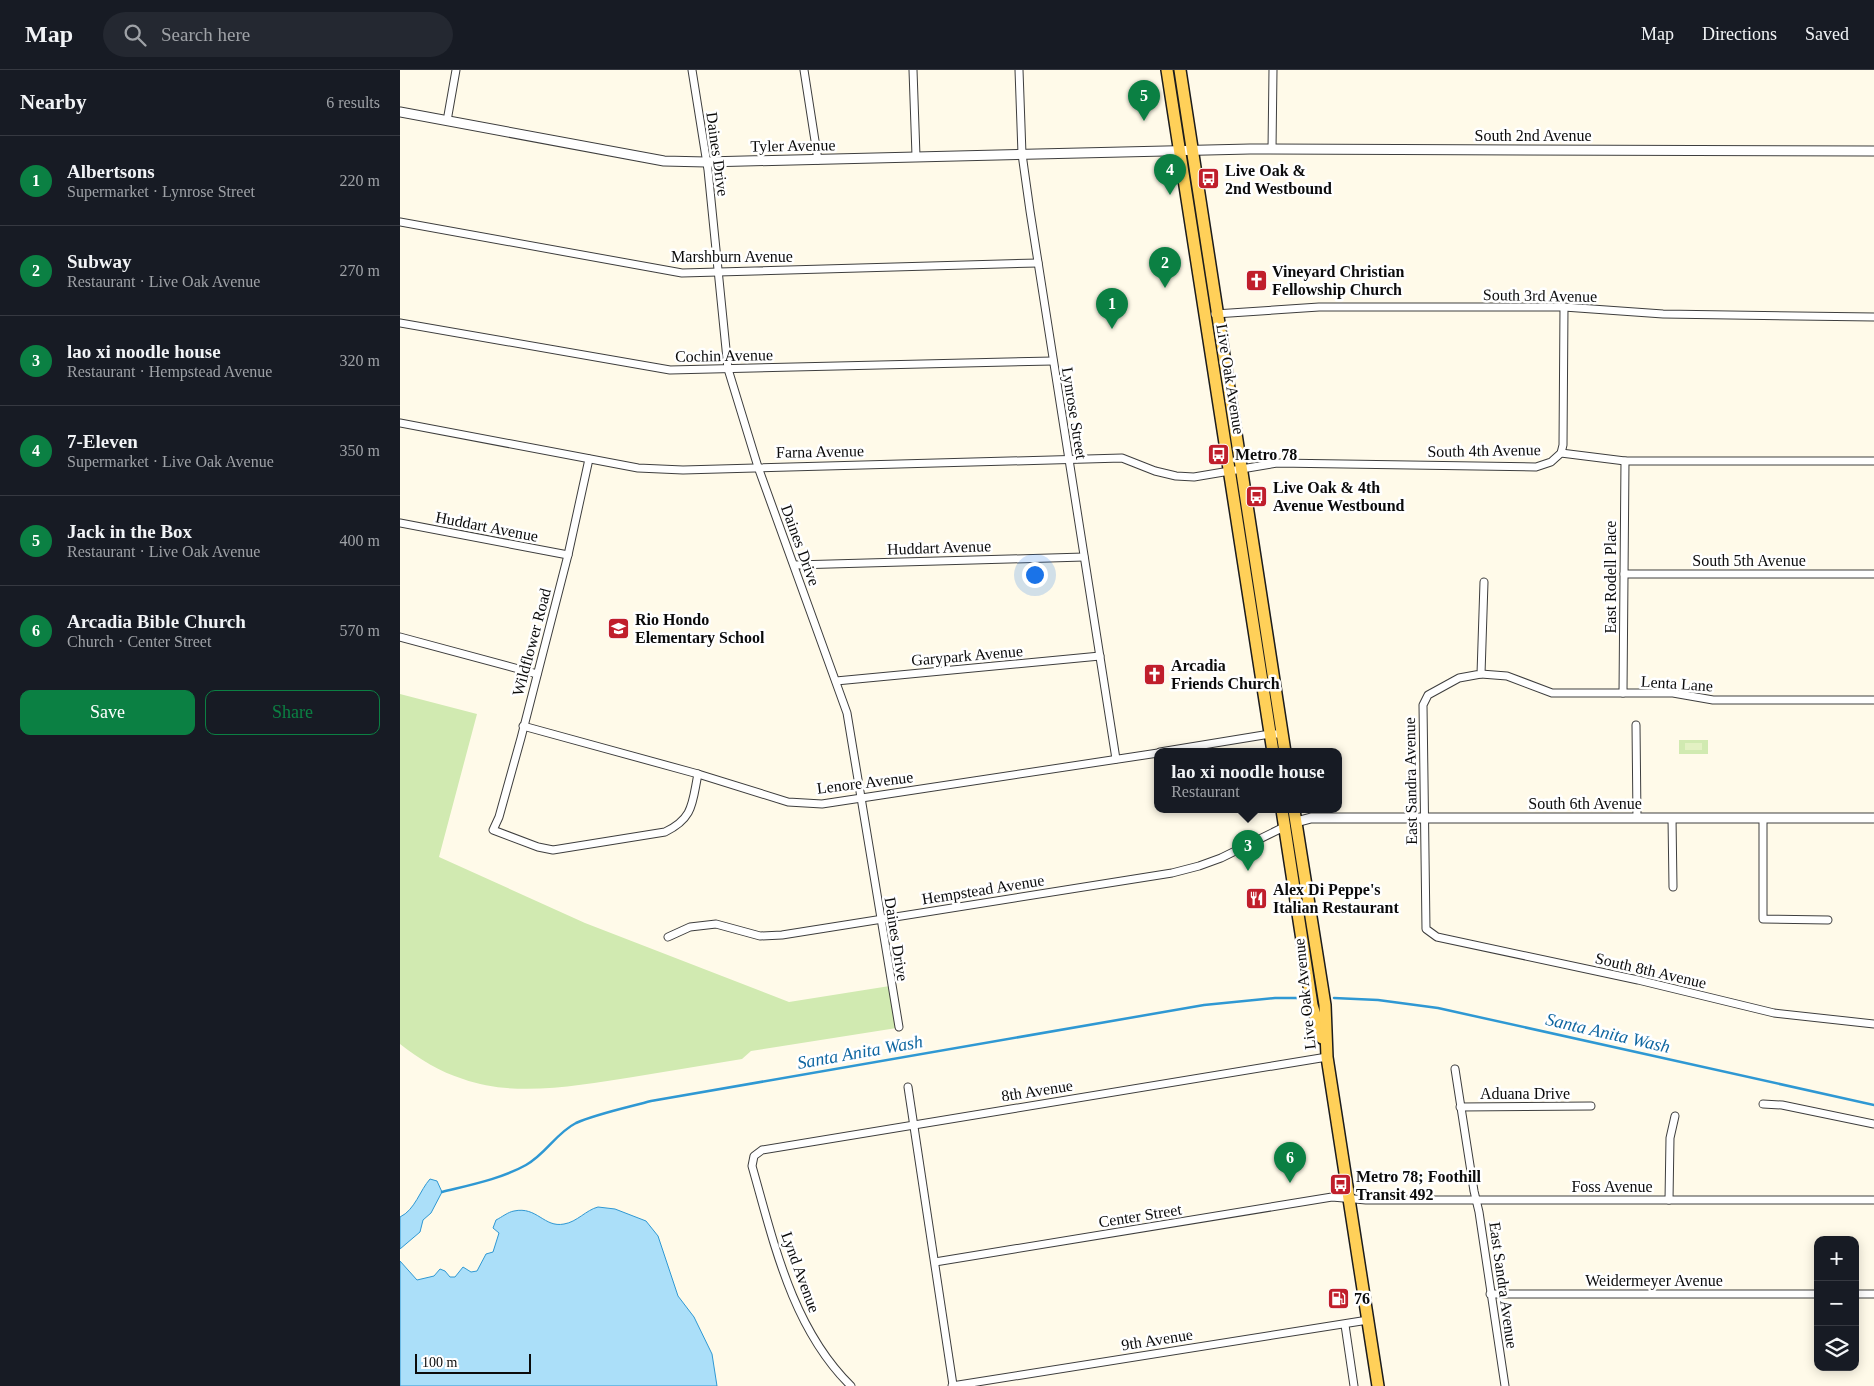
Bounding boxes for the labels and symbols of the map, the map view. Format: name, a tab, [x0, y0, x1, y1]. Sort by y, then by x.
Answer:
pin: 5	[1128, 80, 1160, 121]
street label: Daines Drive	[703, 111, 732, 197]
street label: South 2nd Avenue	[1474, 127, 1592, 144]
street label: Tyler Avenue	[750, 136, 836, 156]
pin: 4	[1154, 154, 1186, 195]
place label: Live Oak & 2nd Westbound	[1225, 162, 1332, 197]
bus stop icon: Live Oak & 2nd Westbound	[1197, 167, 1221, 191]
pin: 2	[1149, 247, 1181, 288]
street label: Marshburn Avenue	[671, 248, 793, 265]
place label: Vineyard Christian Fellowship Church	[1272, 263, 1404, 299]
church icon: Vineyard Christian Fellowship Church	[1244, 268, 1268, 292]
street label: South 3rd Avenue	[1483, 286, 1597, 305]
pin: 1	[1096, 288, 1128, 329]
street label: Live Oak Avenue	[1213, 323, 1248, 436]
street label: Cochin Avenue	[675, 346, 773, 365]
street label: Lynrose Street	[1058, 366, 1090, 461]
street label: South 4th Avenue	[1427, 441, 1541, 460]
street label: Farna Avenue	[776, 442, 864, 461]
bus stop icon: Metro 78	[1207, 442, 1231, 466]
place label: Metro 78	[1235, 446, 1297, 463]
place label: Live Oak & 4th Avenue Westbound	[1273, 479, 1405, 514]
bus stop icon: Live Oak & 4th Avenue Westbound	[1245, 484, 1269, 508]
street label: Daines Drive	[778, 502, 823, 588]
street label: Huddart Avenue	[434, 508, 540, 545]
street label: East Rodell Place	[1602, 521, 1619, 633]
street label: Huddart Avenue	[887, 537, 991, 558]
street label: South 5th Avenue	[1692, 552, 1806, 569]
your location	[1022, 562, 1048, 588]
street label: Wildflower Road	[509, 586, 554, 698]
place label: Rio Hondo Elementary School	[635, 611, 765, 647]
school or university icon: Rio Hondo Elementary School	[607, 616, 631, 640]
street label: Garypark Avenue	[910, 642, 1024, 670]
place label: Arcadia Friends Church	[1171, 657, 1280, 692]
church icon: Arcadia Friends Church	[1143, 662, 1167, 686]
street label: Lenta Lane	[1640, 672, 1714, 695]
street label: East Sandra Avenue	[1401, 717, 1420, 845]
street label: Lenore Avenue	[816, 768, 914, 797]
street label: South 6th Avenue	[1528, 795, 1642, 812]
pin: 3	[1232, 830, 1264, 871]
street label: Hempstead Avenue	[921, 871, 1046, 909]
place label: Alex Di Peppe's Italian Restaurant	[1273, 881, 1399, 916]
restaurant icon: Alex Di Peppe's Italian Restaurant	[1245, 886, 1269, 910]
street label: Daines Drive	[881, 896, 912, 982]
street label: Live Oak Avenue	[1290, 938, 1319, 1050]
street label: South 8th Avenue	[1594, 949, 1708, 992]
water label: Santa Anita Wash	[1544, 1009, 1672, 1057]
water label: Santa Anita Wash	[796, 1031, 924, 1073]
street label: 8th Avenue	[1000, 1076, 1074, 1105]
street label: Aduana Drive	[1480, 1085, 1570, 1102]
pin: 6	[1274, 1142, 1306, 1183]
place label: Metro 78; Foothill Transit 492	[1356, 1168, 1482, 1203]
bus stop icon: Metro 78; Foothill Transit 492	[1328, 1173, 1352, 1197]
street label: Foss Avenue	[1571, 1178, 1653, 1195]
street label: Center Street	[1097, 1200, 1183, 1230]
street label: East Sandra Avenue	[1486, 1221, 1521, 1349]
street label: Lynd Avenue	[777, 1230, 823, 1315]
street label: Weidermeyer Avenue	[1585, 1272, 1723, 1290]
fuel station icon: 76	[1326, 1286, 1350, 1310]
place label: 76	[1354, 1290, 1370, 1307]
street label: 9th Avenue	[1120, 1325, 1194, 1354]
scale bar	[415, 1351, 531, 1374]

